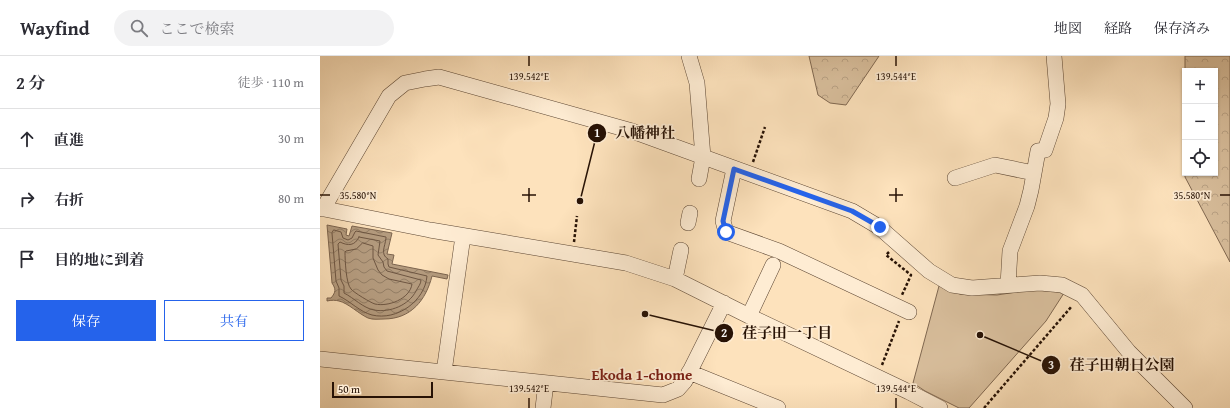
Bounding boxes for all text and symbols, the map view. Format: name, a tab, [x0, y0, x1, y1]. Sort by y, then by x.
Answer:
search box	[114, 10, 394, 46]
text: Wayfind	[20, 14, 90, 42]
icon: search	[128, 17, 150, 39]
text: ここで検索	[160, 18, 235, 39]
text: 地図	[1054, 18, 1082, 38]
text: 経路	[1104, 18, 1132, 38]
text: 保存済み	[1154, 18, 1210, 38]
map controls	[1182, 68, 1218, 176]
button: +	[1182, 68, 1218, 104]
text: 139.542°E	[509, 69, 549, 84]
text: 139.544°E	[876, 69, 916, 84]
text: 2 分	[16, 70, 46, 95]
text: 徒歩 · 110 m	[238, 73, 304, 92]
button: −	[1182, 104, 1218, 140]
callout: 八幡神社	[587, 119, 683, 146]
text: 八幡神社	[615, 122, 675, 143]
text: 1	[594, 124, 600, 141]
icon: ahead	[16, 128, 38, 150]
text: 直進	[54, 129, 84, 150]
text: 30 m	[278, 129, 304, 148]
button: locate	[1182, 140, 1218, 176]
icon: right	[16, 188, 38, 210]
text: 35.580°N	[340, 188, 377, 203]
text: 35.580°N	[1174, 188, 1211, 203]
text: 右折	[54, 189, 84, 210]
text: 80 m	[278, 189, 304, 208]
route end	[871, 218, 889, 236]
route start	[717, 223, 735, 241]
icon: arrive	[16, 248, 38, 270]
text: 目的地に到着	[54, 249, 144, 270]
button: 保存	[16, 300, 156, 341]
button: 共有	[164, 300, 304, 341]
callout: 荏子田一丁目	[714, 320, 840, 347]
text: 荏子田一丁目	[742, 322, 832, 343]
text: 2	[721, 324, 727, 341]
callout: 荏子田朝日公園	[1041, 351, 1182, 378]
text: 荏子田朝日公園	[1069, 354, 1175, 375]
text: 3	[1048, 356, 1054, 373]
district label: Ekoda 1-chome	[592, 364, 692, 385]
scale bar	[332, 380, 433, 399]
text: 50 m	[338, 381, 360, 397]
text: 139.542°E	[509, 381, 549, 396]
text: 139.544°E	[876, 381, 916, 396]

